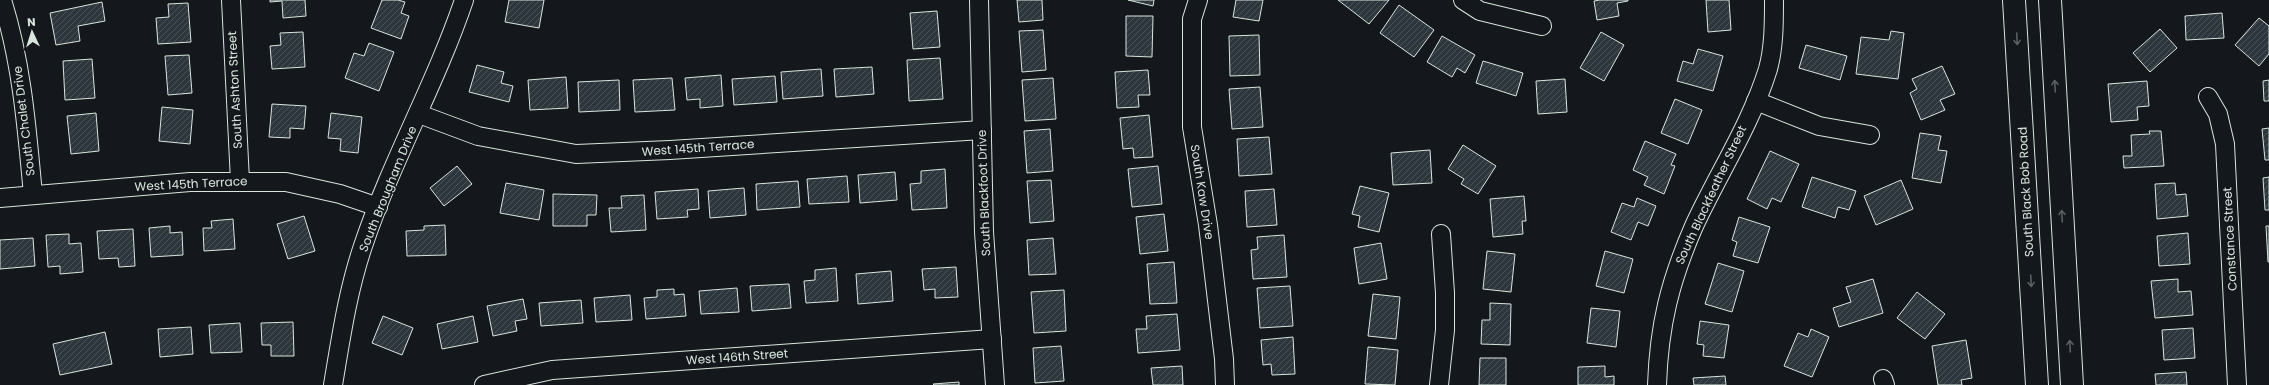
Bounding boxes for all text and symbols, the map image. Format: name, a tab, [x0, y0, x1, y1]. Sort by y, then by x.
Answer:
north arrow	[12, 12, 52, 52]
text: N	[27, 14, 36, 30]
street label: South Ashton Street	[223, 31, 246, 149]
one-way arrow	[2013, 32, 2020, 45]
street label: South Chalet Drive	[8, 65, 39, 177]
one-way arrow	[2051, 80, 2058, 93]
street label: South Brougham Drive	[354, 123, 421, 254]
street label: South Blackfeather Street	[1671, 123, 1750, 267]
street label: South Black Bob Road	[2014, 127, 2037, 258]
street label: South Blackfoot Drive	[973, 130, 994, 257]
street label: West 145th Terrace	[641, 135, 755, 160]
street label: South Kaw Drive	[1187, 143, 1218, 241]
street label: West 145th Terrace	[134, 172, 248, 195]
street label: Constance Street	[2218, 187, 2241, 291]
one-way arrow	[2059, 210, 2066, 223]
one-way arrow	[2027, 274, 2034, 287]
one-way arrow	[2066, 340, 2073, 353]
street label: West 146th Street	[685, 344, 789, 369]

